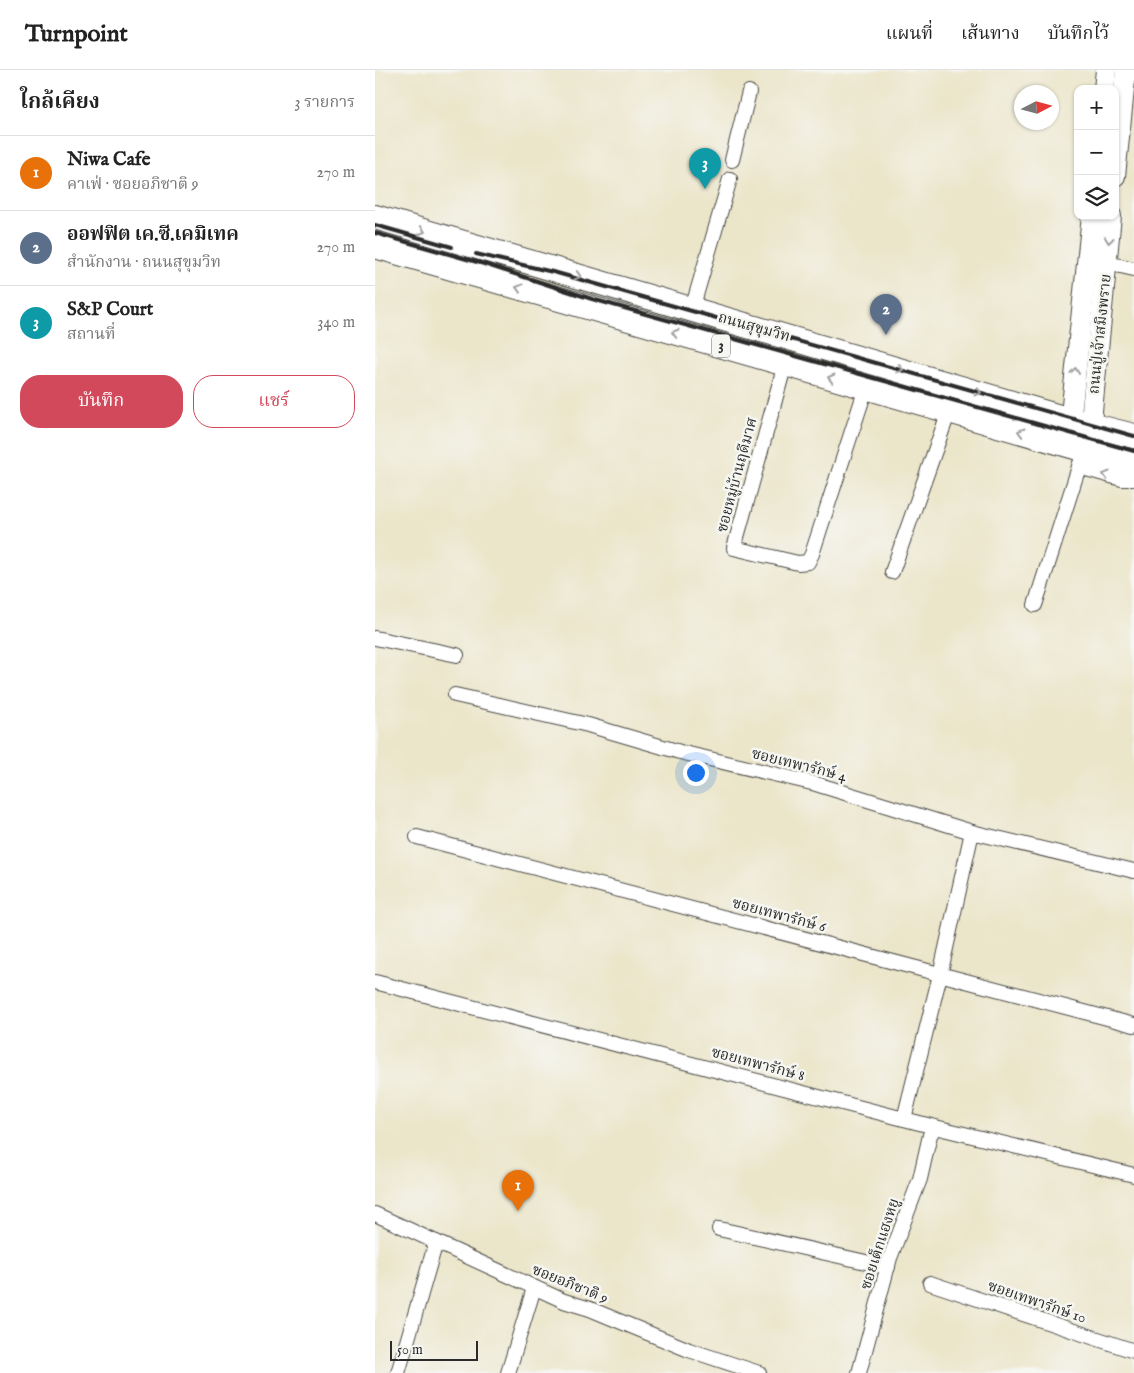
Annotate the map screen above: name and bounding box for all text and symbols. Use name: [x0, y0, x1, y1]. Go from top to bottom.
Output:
text: Turnpoint: [25, 19, 128, 50]
text: แผนที่: [886, 23, 933, 46]
text: เส้นทาง: [961, 23, 1020, 46]
text: บันทึกไว้: [1048, 23, 1109, 46]
north arrow: [1014, 85, 1059, 130]
map controls: [1074, 85, 1119, 220]
button: +: [1074, 85, 1119, 130]
text: ใกล้เคียง: [20, 89, 100, 116]
text: 3 รายการ: [295, 93, 355, 113]
button: −: [1074, 130, 1119, 175]
text: Niwa Cafe: [67, 148, 150, 172]
pin: 3: [689, 148, 721, 189]
text: 1: [33, 163, 39, 183]
text: 270 m: [316, 163, 355, 183]
text: คาเฟ่ · ซอยอภิชาติ 9: [67, 175, 199, 195]
button: layers: [1074, 175, 1119, 220]
text: ออฟฟิต เค.ซี.เคมิเทค: [67, 223, 239, 247]
one-way arrow: [417, 226, 425, 236]
one-way arrow: [1104, 236, 1115, 244]
text: 2: [32, 238, 40, 258]
text: 270 m: [316, 238, 355, 258]
text: สำนักงาน · ถนนสุขุมวิท: [67, 253, 221, 273]
one-way arrow: [573, 271, 581, 281]
street label: ถนนปู่เจ้าสมิงพราย: [1084, 273, 1116, 395]
one-way arrow: [515, 283, 523, 293]
pin: 2: [870, 294, 902, 335]
text: S&P Court: [67, 298, 153, 322]
street label: ถนนสุขุมวิท: [716, 308, 792, 347]
text: 3: [33, 313, 39, 333]
text: 340 m: [317, 313, 355, 333]
text: สถานที่: [67, 325, 115, 345]
one-way arrow: [671, 328, 680, 338]
road number: 3: [712, 334, 730, 358]
one-way arrow: [896, 363, 905, 374]
one-way arrow: [1070, 367, 1081, 375]
one-way arrow: [828, 373, 836, 383]
button: บันทึก: [20, 375, 183, 428]
button: แชร์: [193, 375, 355, 428]
one-way arrow: [973, 386, 981, 396]
street label: ซอยหมู่บ้านฤดีมาศ: [713, 415, 762, 535]
one-way arrow: [1017, 428, 1025, 438]
one-way arrow: [1103, 470, 1111, 480]
street label: ซอยเทพารักษ์ 4: [749, 743, 849, 786]
your location: [683, 760, 709, 786]
street label: ซอยเทพารักษ์ 6: [730, 892, 829, 937]
street label: ซอยเทพารักษ์ 8: [709, 1041, 807, 1086]
pin: 1: [502, 1170, 534, 1211]
street label: ซอยเต็กแฮงหยู: [856, 1196, 904, 1292]
street label: ซอยอภิชาติ 9: [529, 1260, 611, 1308]
street label: ซอยเทพารักษ์ 10: [985, 1275, 1089, 1328]
scale bar: [390, 1338, 477, 1361]
text: 50 m: [397, 1341, 423, 1359]

